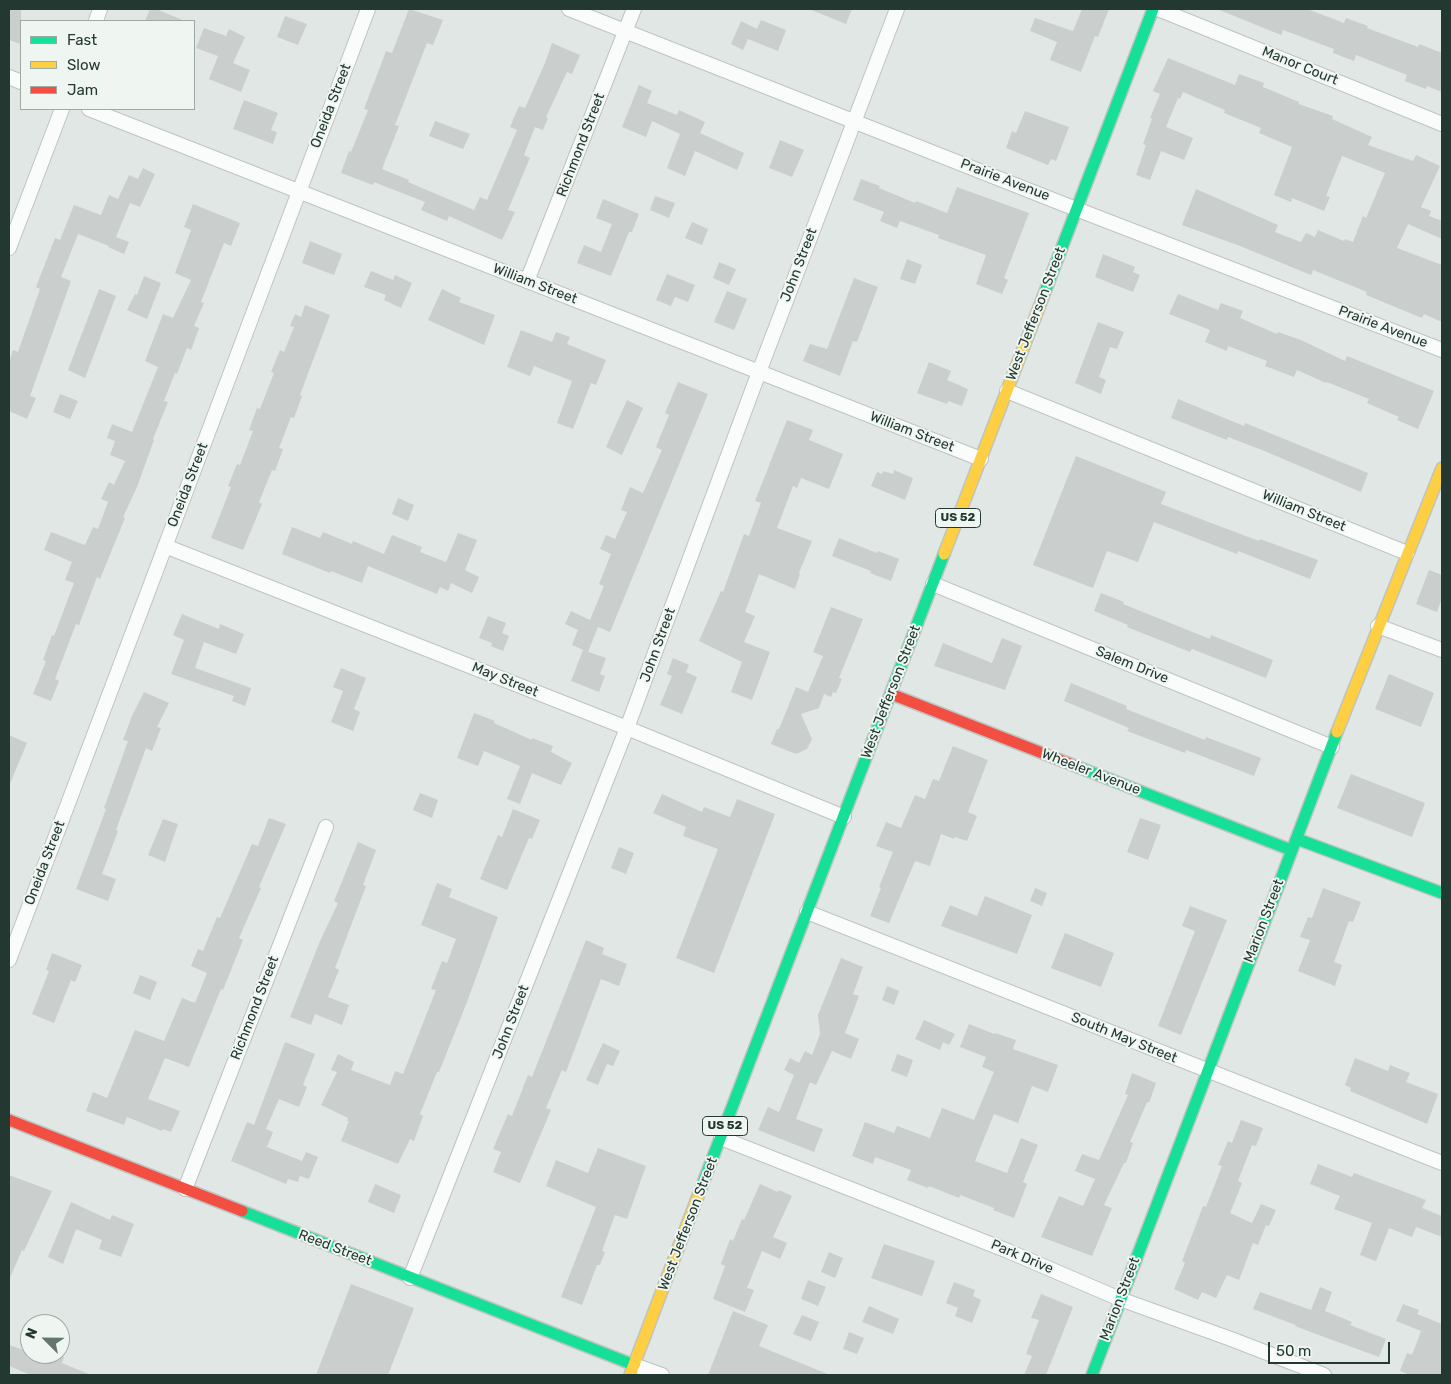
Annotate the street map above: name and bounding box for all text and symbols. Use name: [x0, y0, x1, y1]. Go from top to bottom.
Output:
legend: [20, 20, 195, 110]
text: Fast: [67, 31, 97, 49]
street label: Manor Court: [1259, 43, 1341, 89]
text: Slow: [67, 56, 100, 74]
street label: Oneida Street: [307, 61, 355, 151]
text: Jam: [67, 81, 98, 99]
street label: Richmond Street: [553, 91, 609, 199]
street label: Prairie Avenue: [958, 155, 1052, 205]
street label: John Street: [777, 226, 821, 304]
street label: West Jefferson Street: [1003, 245, 1069, 383]
street label: William Street: [491, 260, 579, 308]
street label: Prairie Avenue: [1336, 302, 1430, 352]
street label: William Street: [868, 408, 956, 456]
street label: Oneida Street: [164, 440, 212, 530]
street label: William Street: [1260, 487, 1348, 535]
road number: US 52: [936, 508, 980, 528]
street label: John Street: [637, 606, 679, 684]
street label: West Jefferson Street: [858, 623, 924, 761]
street label: Salem Drive: [1093, 643, 1171, 687]
street label: May Street: [469, 659, 541, 701]
street label: Wheeler Avenue: [1039, 745, 1143, 799]
street label: Oneida Street: [21, 818, 69, 908]
street label: Marion Street: [1240, 877, 1288, 965]
street label: Richmond Street: [227, 954, 283, 1062]
street label: John Street: [489, 983, 533, 1061]
street label: South May Street: [1069, 1009, 1179, 1067]
road number: US 52: [702, 1116, 748, 1136]
street label: West Jefferson Street: [655, 1155, 721, 1293]
street label: Reed Street: [296, 1226, 374, 1270]
street label: Park Drive: [988, 1236, 1056, 1278]
street label: Marion Street: [1096, 1255, 1144, 1343]
north arrow: [20, 1314, 70, 1364]
text: N: [22, 1325, 41, 1341]
scale bar: [1271, 1332, 1394, 1364]
text: 50 m: [1276, 1342, 1311, 1360]

